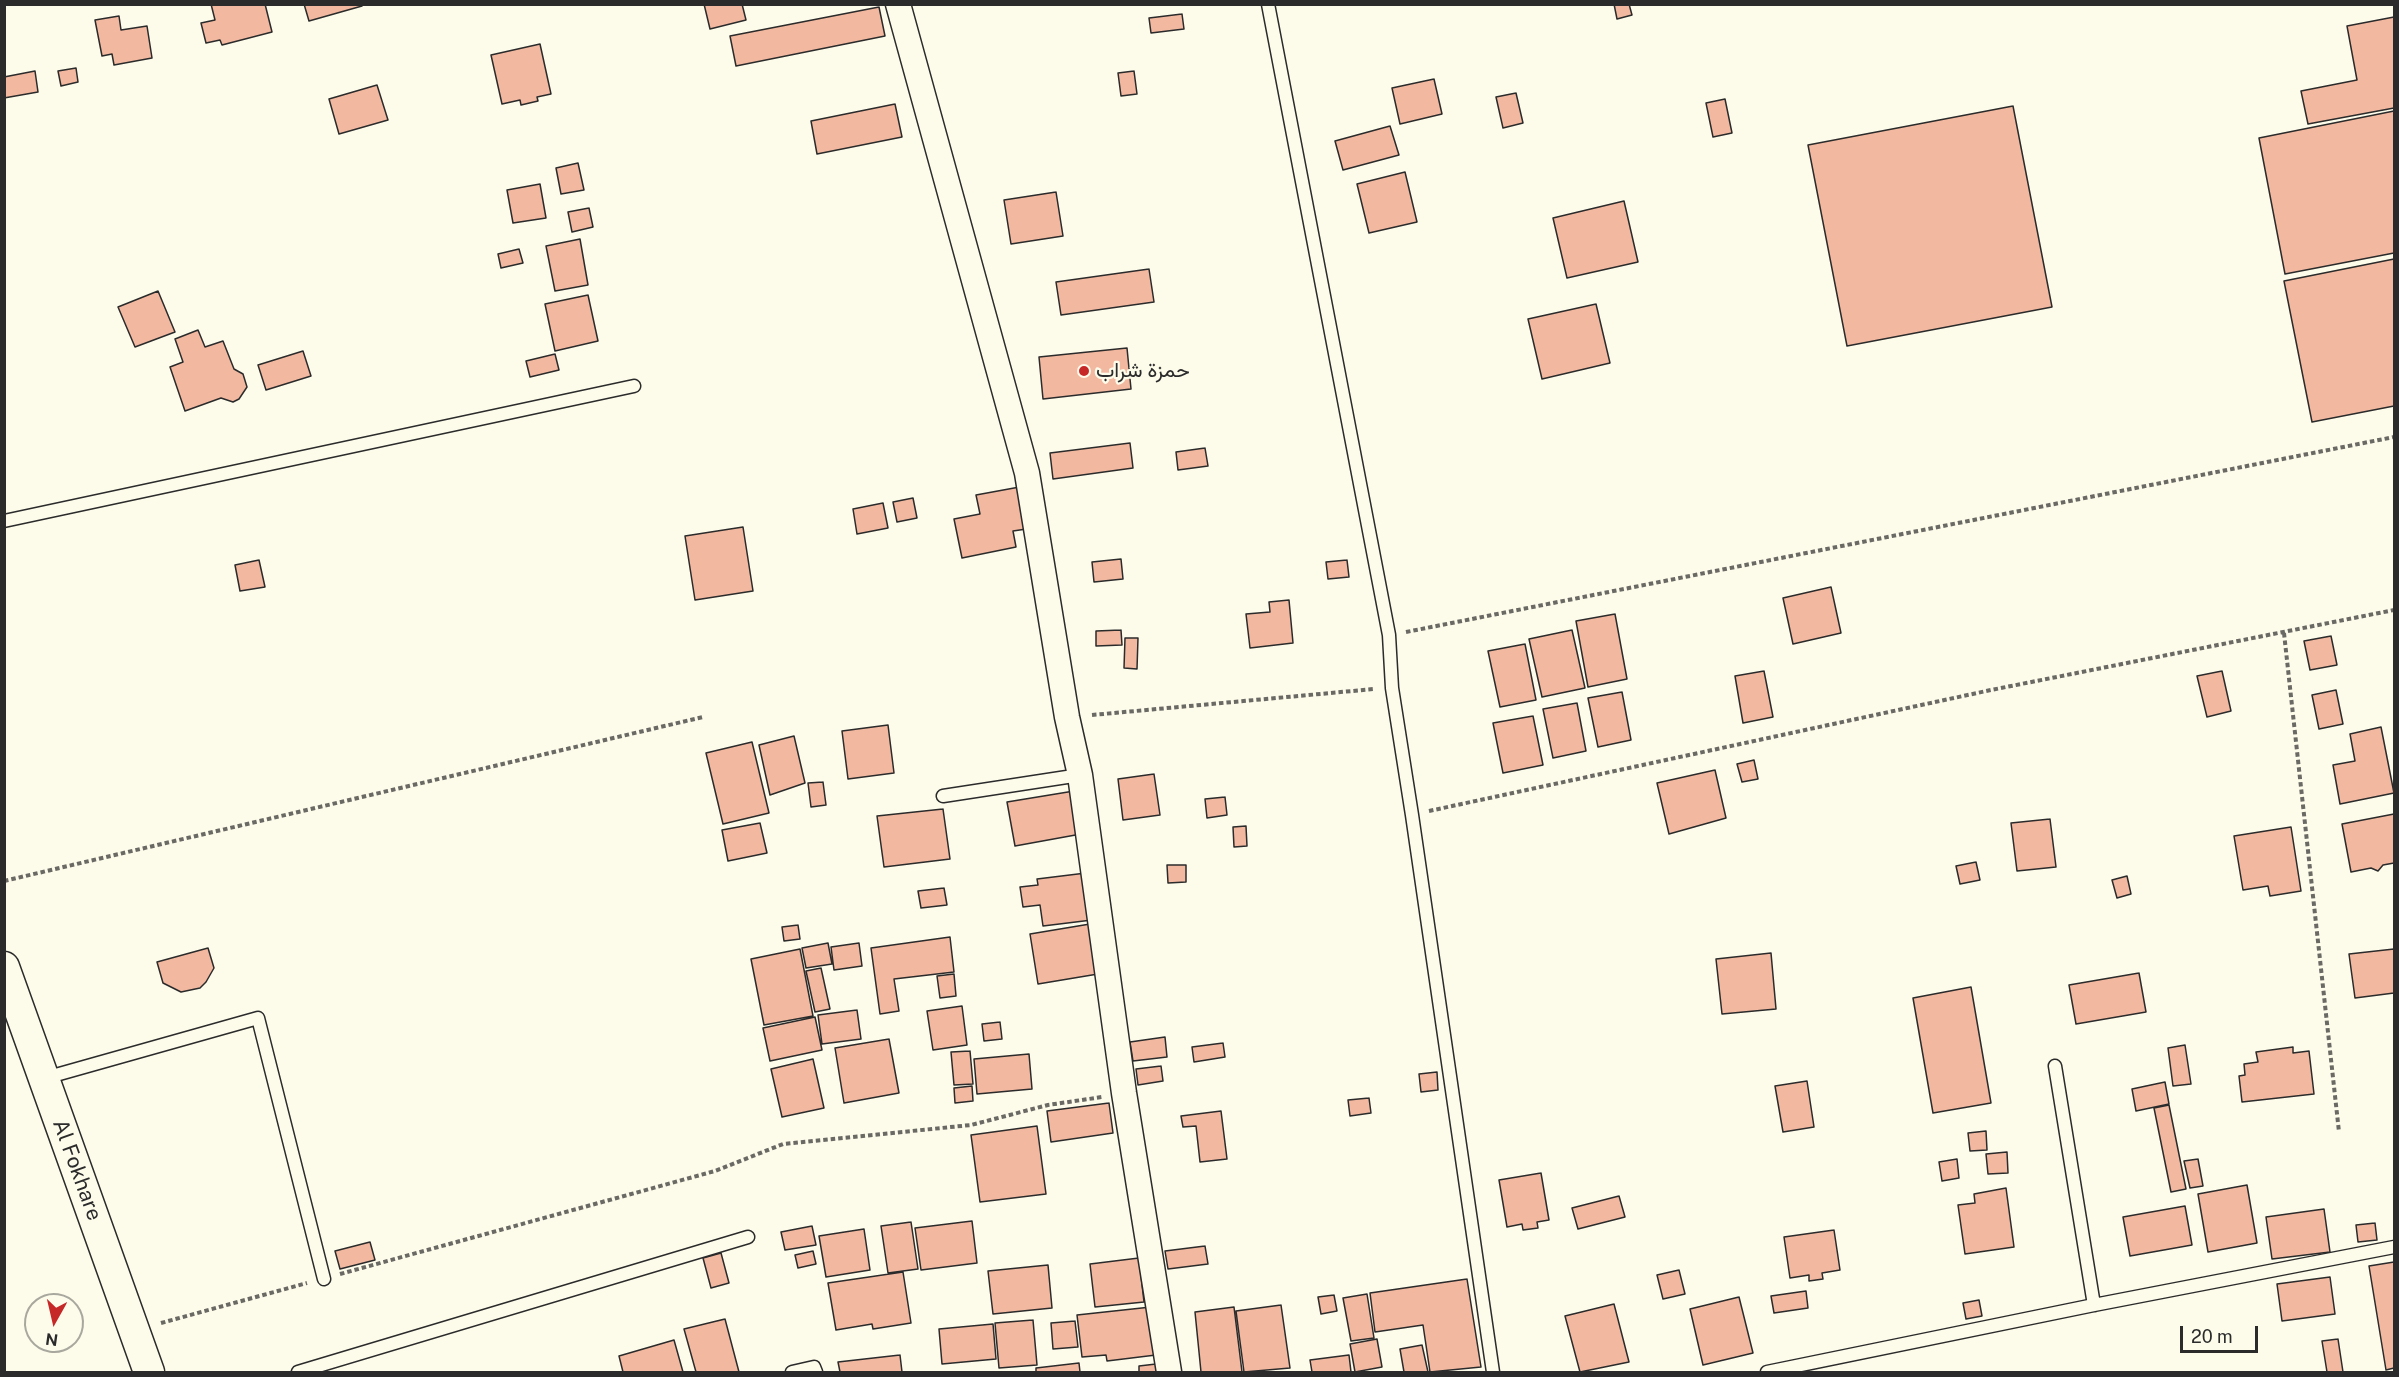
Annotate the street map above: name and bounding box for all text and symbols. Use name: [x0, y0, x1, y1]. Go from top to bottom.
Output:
place label: حمزة شراب: [1096, 358, 1190, 384]
marker: حمزة شراب: [1077, 364, 1091, 378]
street label: Al Fokhare: [47, 1116, 107, 1224]
north arrow: [24, 1293, 84, 1353]
scale bar: [2183, 1314, 2261, 1352]
text: 20 m: [2191, 1326, 2233, 1347]
text: N: [44, 1329, 59, 1350]

